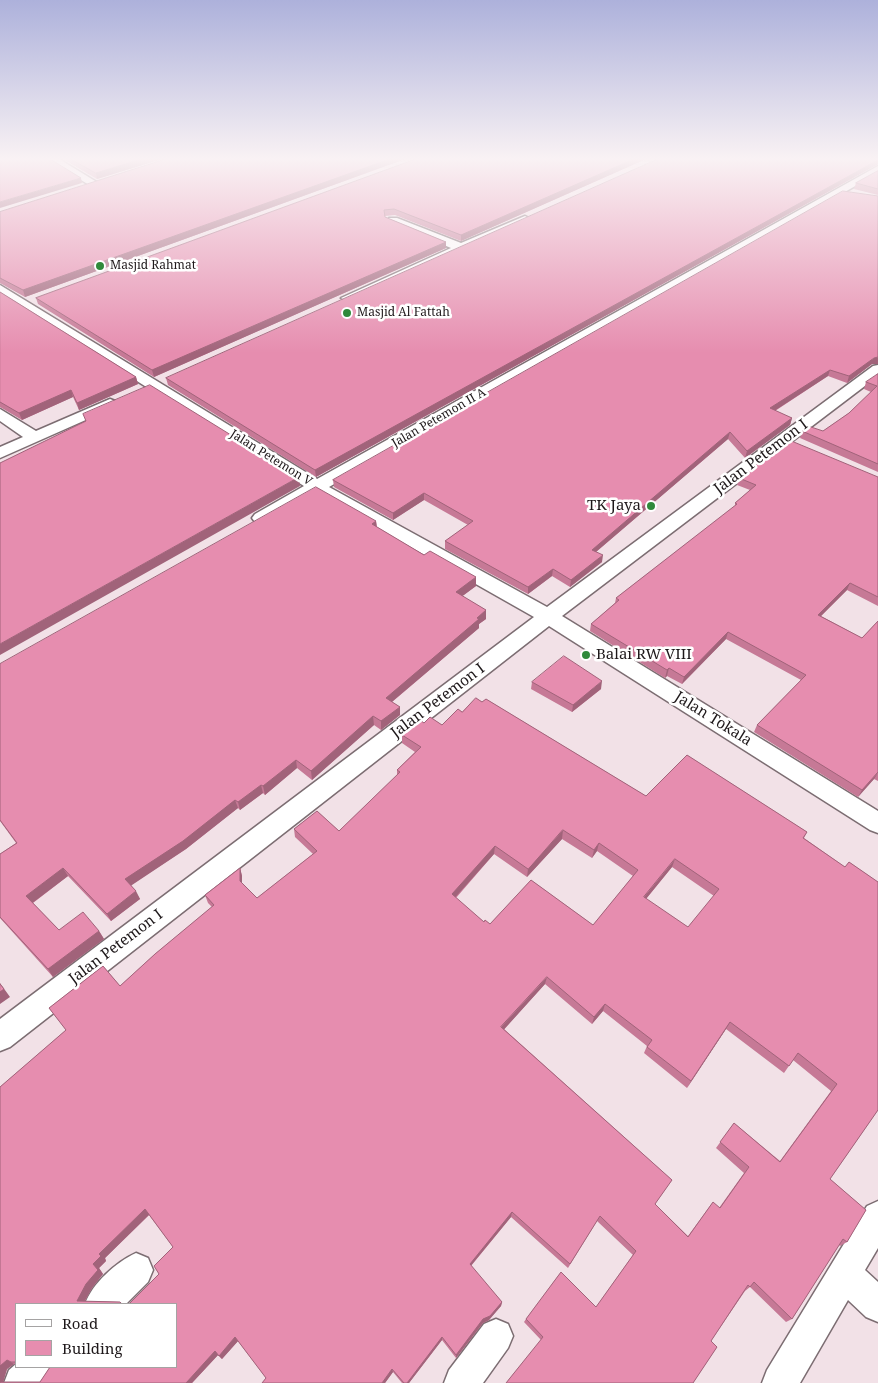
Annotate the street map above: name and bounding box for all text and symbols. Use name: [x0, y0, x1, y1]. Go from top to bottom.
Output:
place label: Masjid Rahmat: [110, 259, 196, 273]
marker: Masjid Rahmat: [94, 260, 106, 272]
place label: Masjid Al Fattah: [357, 306, 450, 320]
marker: Masjid Al Fattah: [341, 307, 353, 319]
street label: Jalan Petemon II A: [389, 385, 489, 451]
street label: Jalan Petemon I: [711, 416, 811, 498]
street label: Jalan Petemon V: [227, 427, 315, 489]
place label: TK Jaya: [587, 497, 641, 515]
marker: TK Jaya: [645, 500, 657, 512]
place label: Balai RW VIII: [596, 646, 692, 664]
marker: Balai RW VIII: [580, 649, 592, 661]
street label: Jalan Petemon I: [388, 660, 488, 742]
street label: Jalan Tokala: [671, 688, 755, 750]
street label: Jalan Petemon I: [66, 906, 166, 988]
legend: [15, 1303, 178, 1368]
text: Road: [62, 1313, 98, 1333]
text: Building: [62, 1338, 123, 1358]

